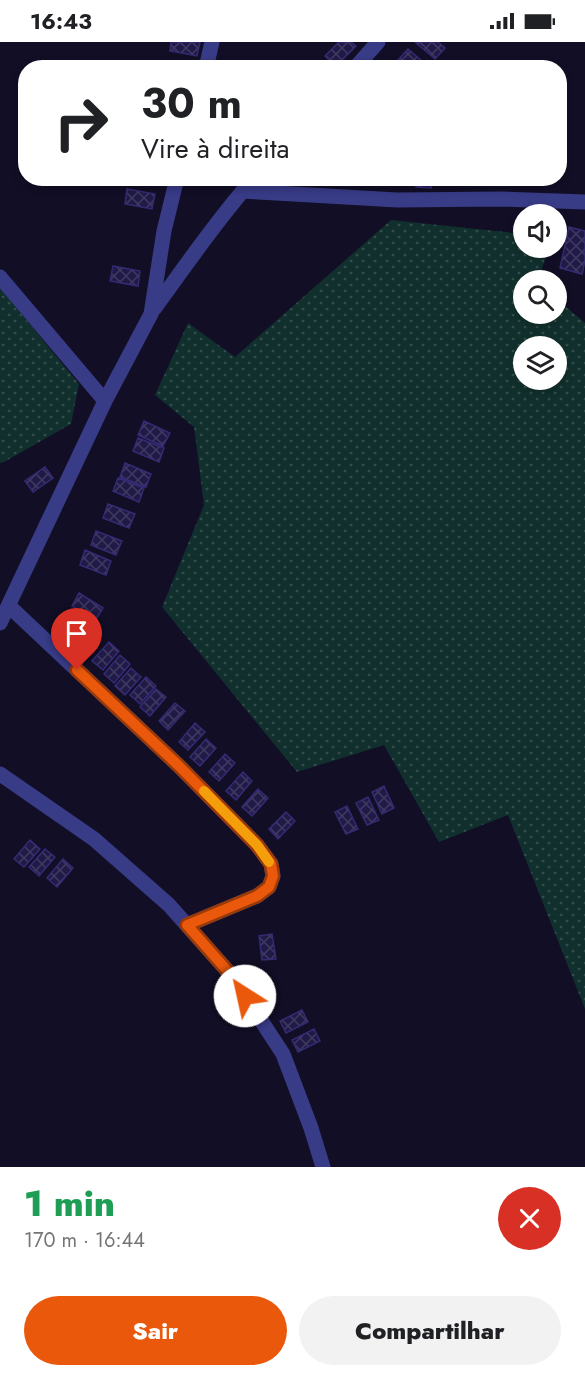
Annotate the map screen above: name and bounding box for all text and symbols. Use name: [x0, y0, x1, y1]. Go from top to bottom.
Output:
text: 16:43: [30, 5, 92, 37]
text: 30 m: [141, 73, 242, 134]
icon: right: [42, 84, 120, 162]
text: Vire à direita: [141, 129, 290, 168]
map controls: [513, 204, 567, 390]
button: sound: [513, 204, 567, 258]
button: search: [513, 270, 567, 324]
button: layers: [513, 336, 567, 390]
pin: [51, 608, 102, 670]
icon: arrive: [60, 617, 93, 650]
position arrow: [213, 964, 277, 1028]
text: 1 min: [24, 1177, 115, 1229]
button: close: [498, 1187, 561, 1250]
text: 170 m · 16:44: [24, 1226, 145, 1255]
button: Sair: [24, 1296, 287, 1365]
button: Compartilhar: [299, 1296, 561, 1365]

